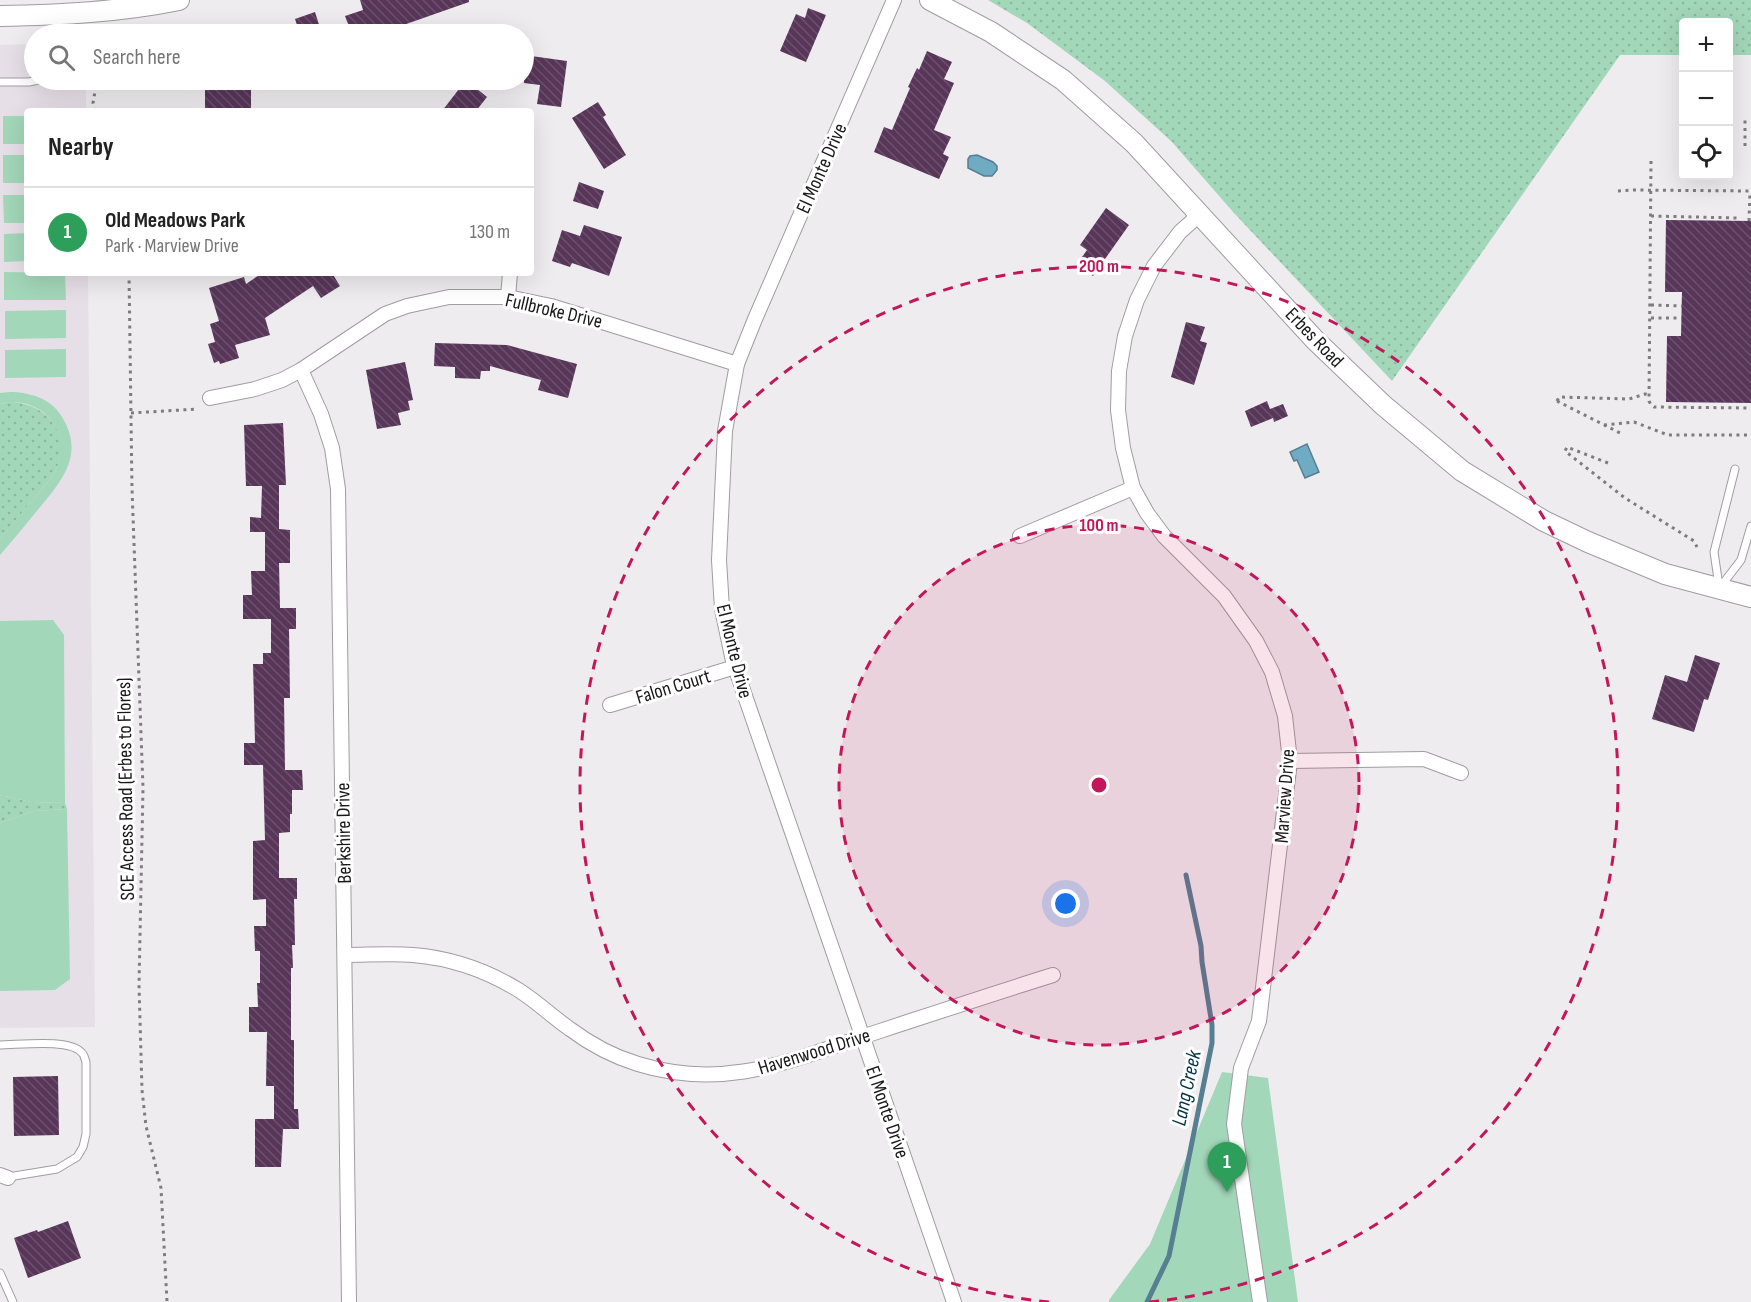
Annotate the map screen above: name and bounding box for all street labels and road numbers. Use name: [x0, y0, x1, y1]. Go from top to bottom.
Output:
street label: El Monte Drive: [791, 120, 852, 217]
street label: Fullbroke Drive: [503, 288, 605, 334]
street label: Erbes Road: [1280, 303, 1349, 373]
street label: El Monte Drive: [711, 602, 757, 701]
street label: Falon Court: [633, 664, 714, 710]
street label: SCE Access Road (Erbes to Flores): [112, 677, 140, 901]
street label: Marview Drive: [1270, 748, 1300, 844]
street label: Berkshire Drive: [331, 782, 357, 884]
street label: Havenwood Drive: [755, 1024, 873, 1080]
street label: El Monte Drive: [860, 1063, 914, 1162]

